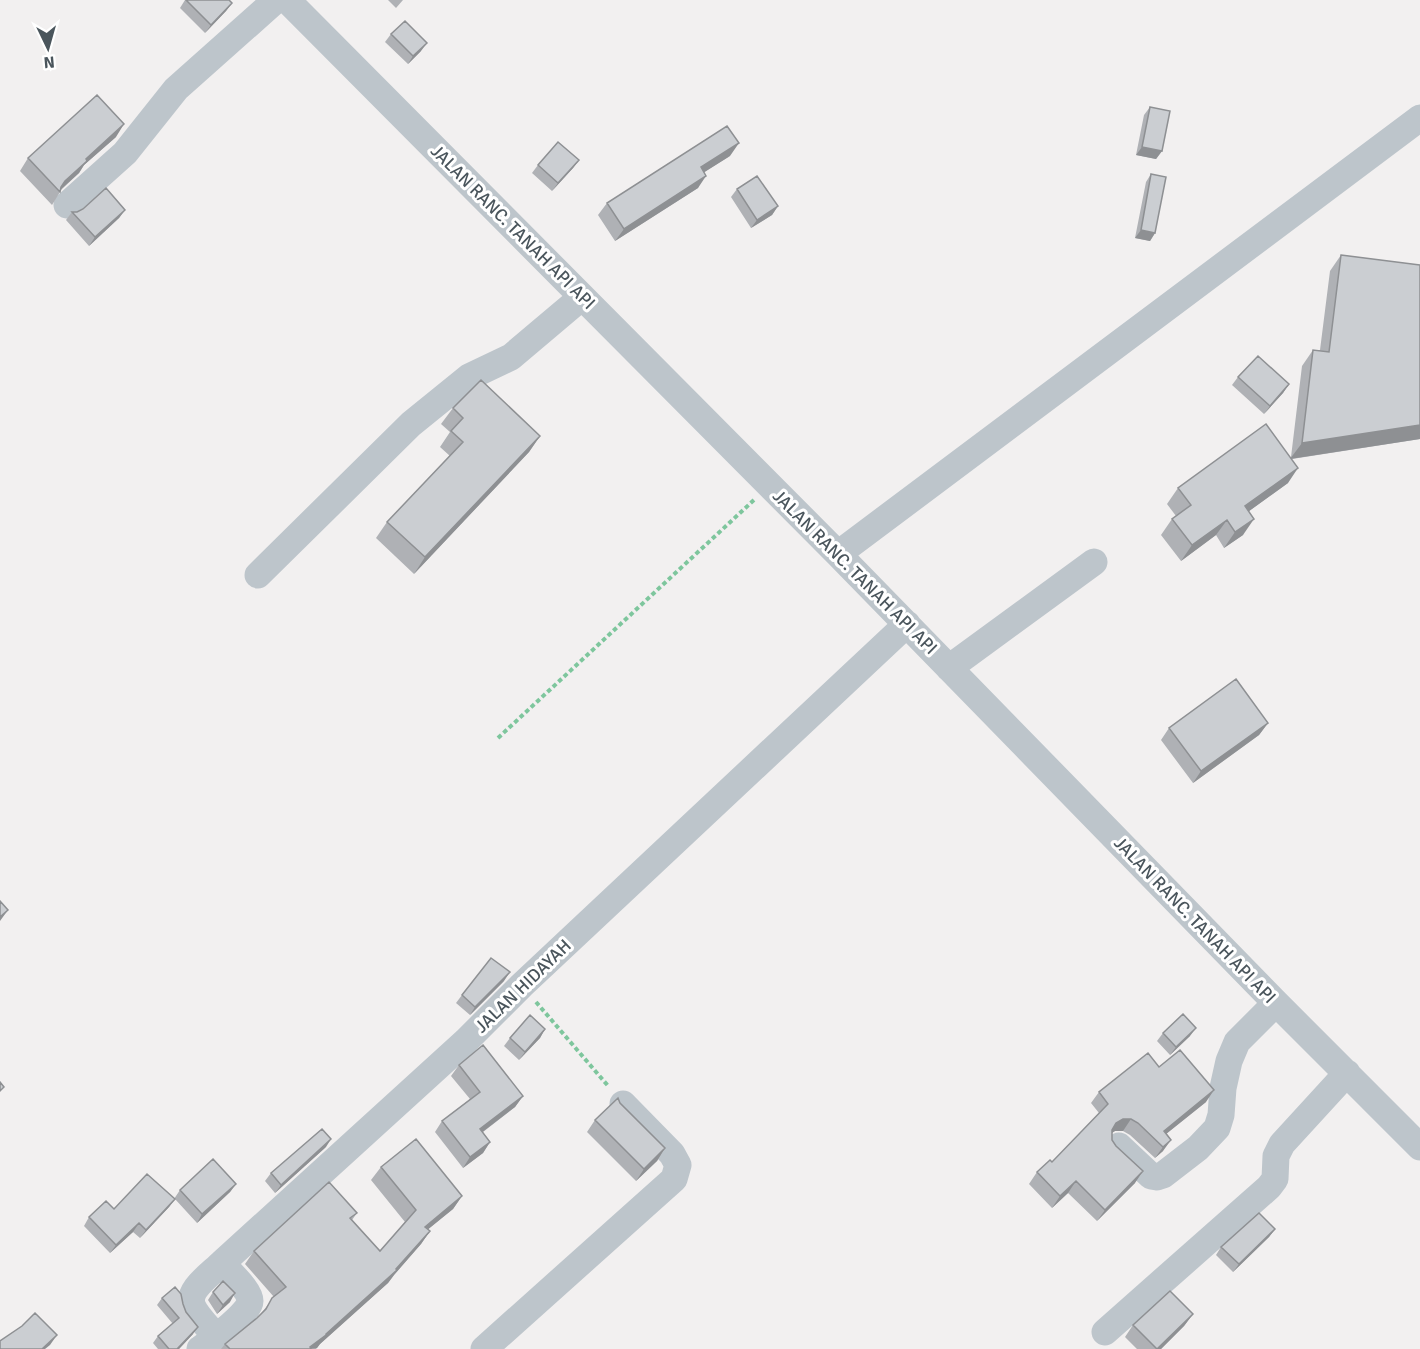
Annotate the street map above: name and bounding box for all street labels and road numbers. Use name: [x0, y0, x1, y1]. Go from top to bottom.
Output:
street label: JALAN RANC. TANAH API API: [426, 140, 600, 314]
street label: JALAN RANC. TANAH API API: [768, 485, 942, 659]
street label: JALAN RANC. TANAH API API: [1109, 832, 1281, 1008]
street label: JALAN HIDAYAH: [470, 935, 576, 1037]

